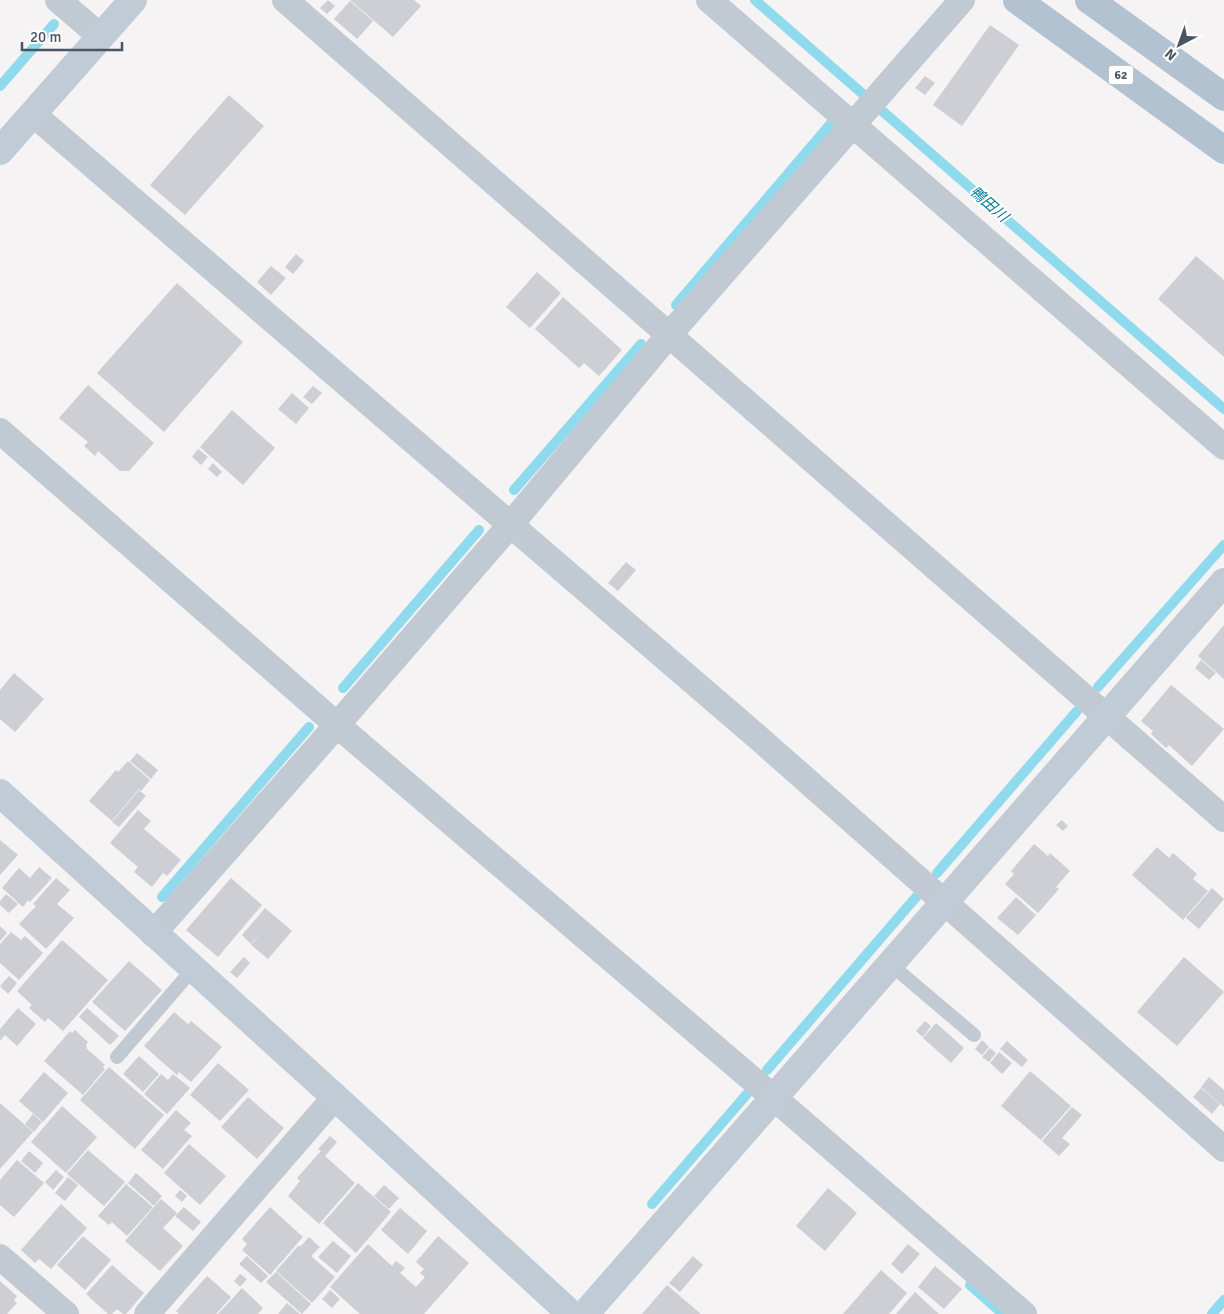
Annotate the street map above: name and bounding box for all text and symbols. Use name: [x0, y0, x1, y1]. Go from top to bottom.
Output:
scale bar: [22, 20, 122, 52]
north arrow: [1154, 20, 1204, 70]
text: 20 m: [30, 28, 61, 46]
text: N: [1162, 45, 1180, 64]
road number: 62: [1108, 66, 1134, 84]
water label: 鴨田川: [966, 182, 1013, 227]

